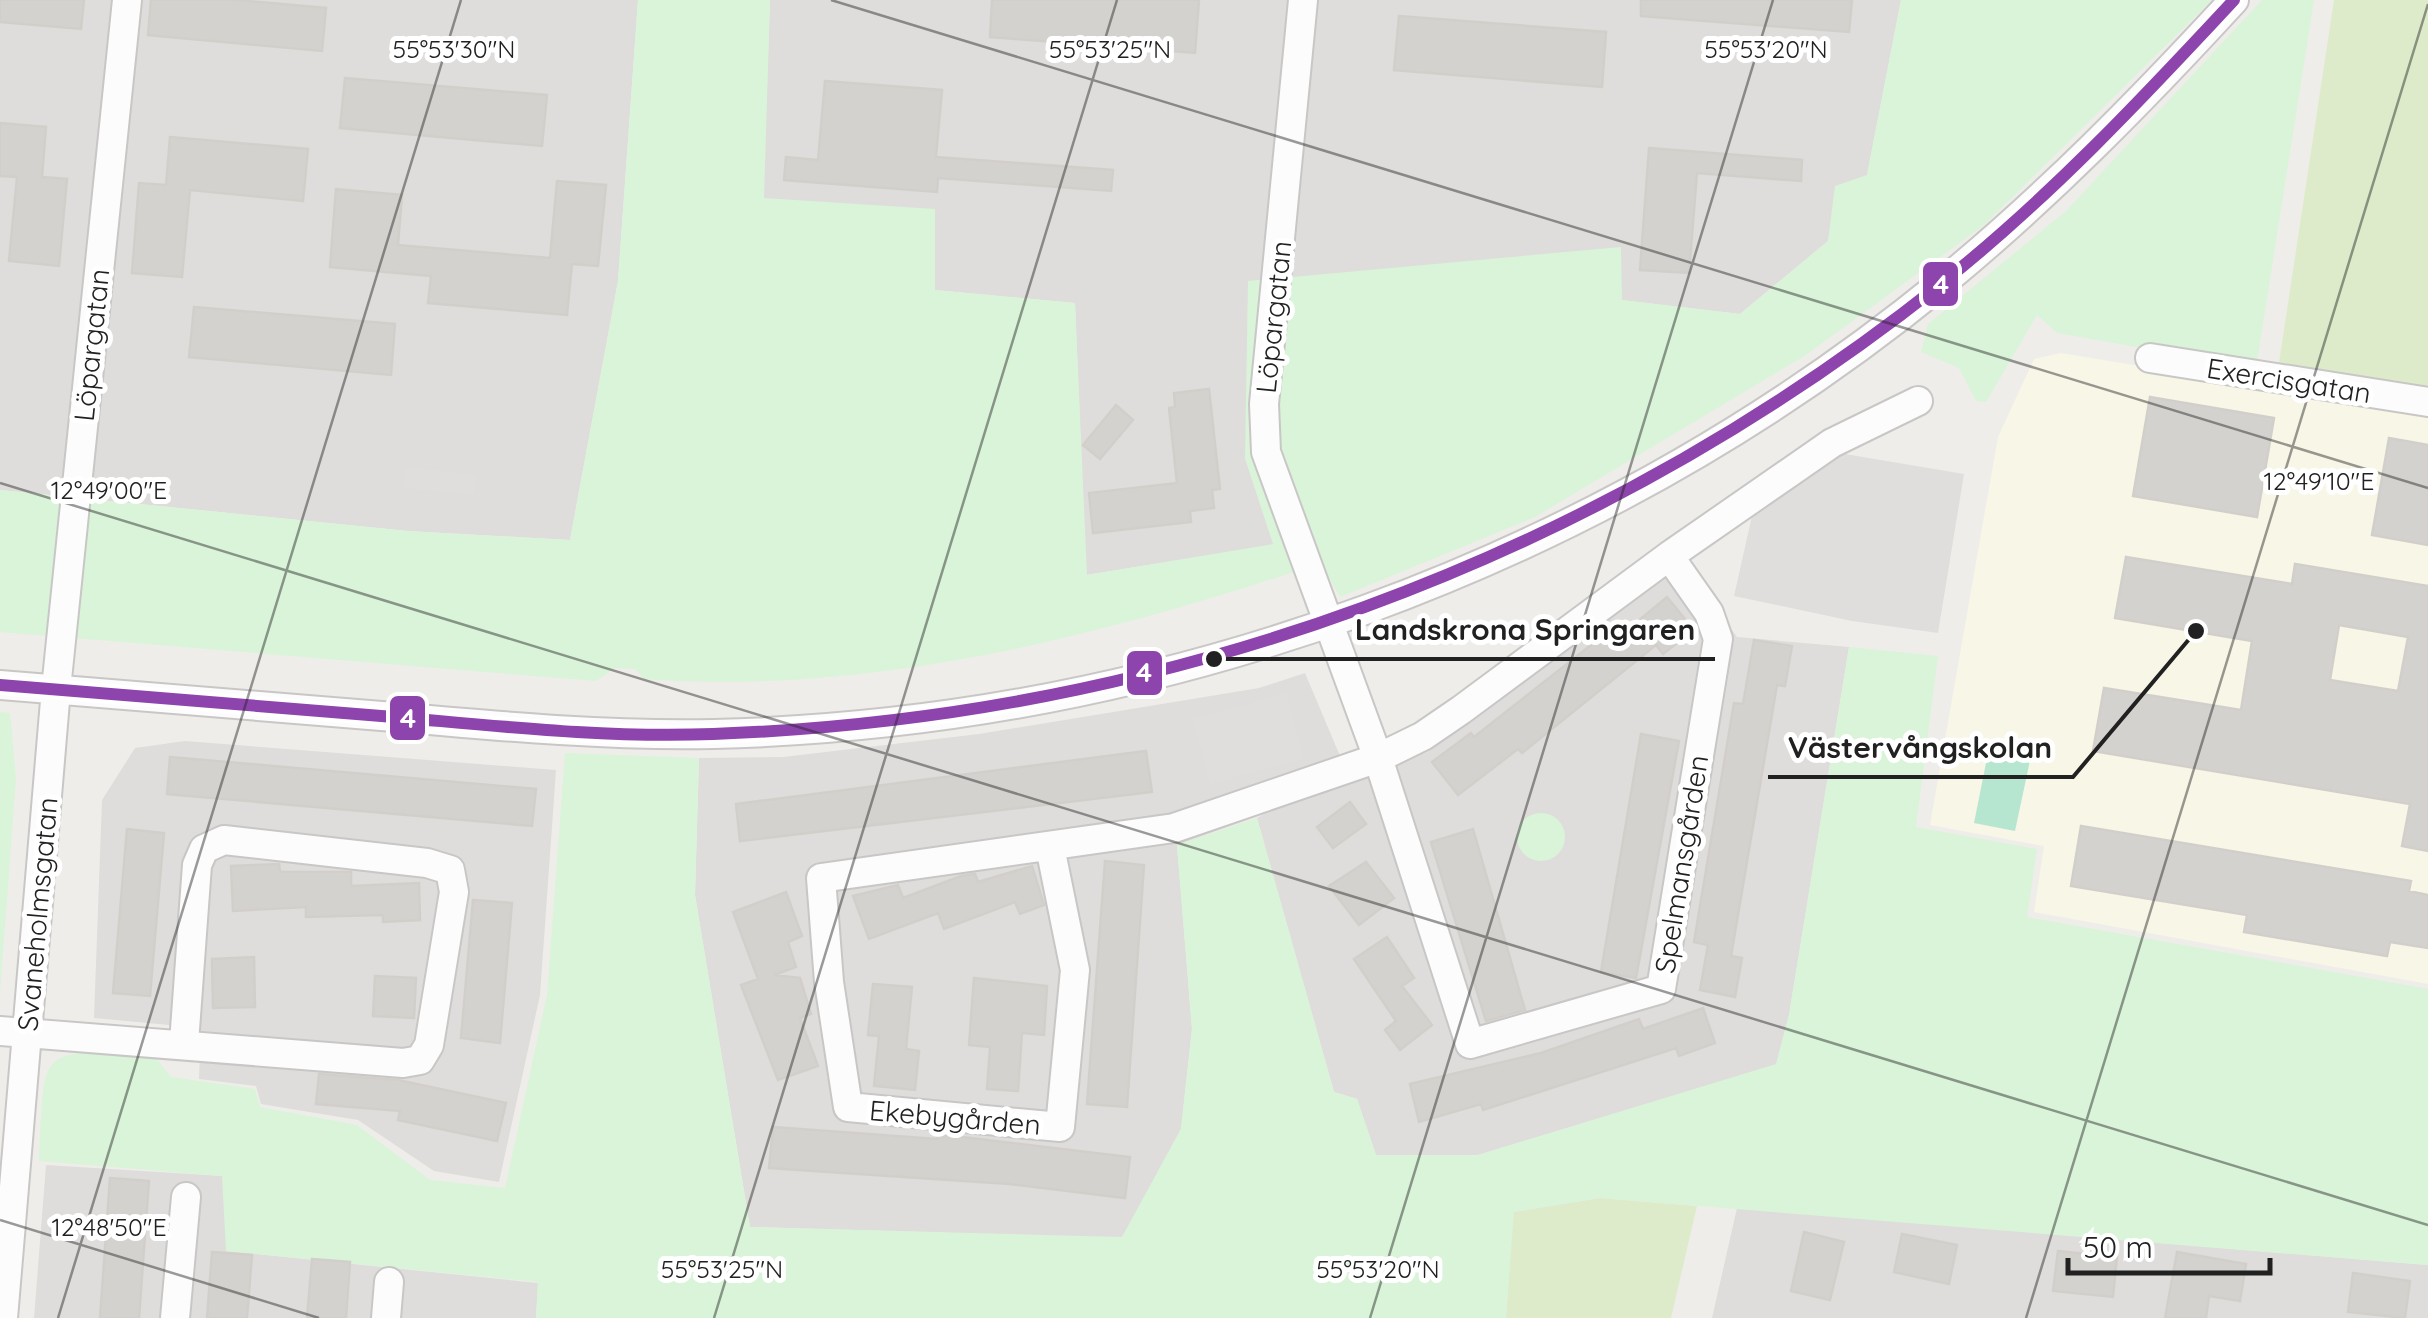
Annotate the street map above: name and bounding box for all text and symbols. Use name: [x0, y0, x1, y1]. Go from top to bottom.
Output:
text: 55°53'30"N: [393, 33, 515, 64]
text: 55°53'25"N: [1049, 33, 1171, 64]
text: 55°53'20"N: [1704, 33, 1828, 64]
street label: Löpargatan: [1248, 239, 1298, 395]
line badge: 4: [1921, 260, 1960, 308]
text: 4: [1933, 266, 1949, 301]
street label: Löpargatan: [66, 267, 116, 423]
street label: Exercisgatan: [2204, 350, 2374, 410]
text: 12°49'10"E: [2264, 465, 2374, 496]
text: 12°49'00"E: [51, 474, 167, 505]
callout: Landskrona Springaren: [1334, 599, 1715, 659]
text: Landskrona Springaren: [1355, 610, 1695, 648]
line badge: 4: [1125, 649, 1164, 697]
text: 4: [1136, 654, 1152, 689]
line badge: 4: [388, 694, 427, 742]
text: 4: [400, 700, 416, 735]
callout: Västervångskolan: [1768, 717, 2073, 777]
text: Västervångskolan: [1788, 728, 2052, 766]
street label: Spelmansgården: [1646, 753, 1716, 975]
street label: Svaneholmsgatan: [9, 796, 65, 1032]
street label: Ekebygården: [868, 1092, 1042, 1142]
text: 12°48'50"E: [51, 1211, 167, 1242]
scale bar: [2068, 1213, 2270, 1275]
text: 50 m: [2083, 1228, 2153, 1266]
text: 55°53'25"N: [661, 1253, 783, 1284]
text: 55°53'20"N: [1316, 1253, 1440, 1284]

